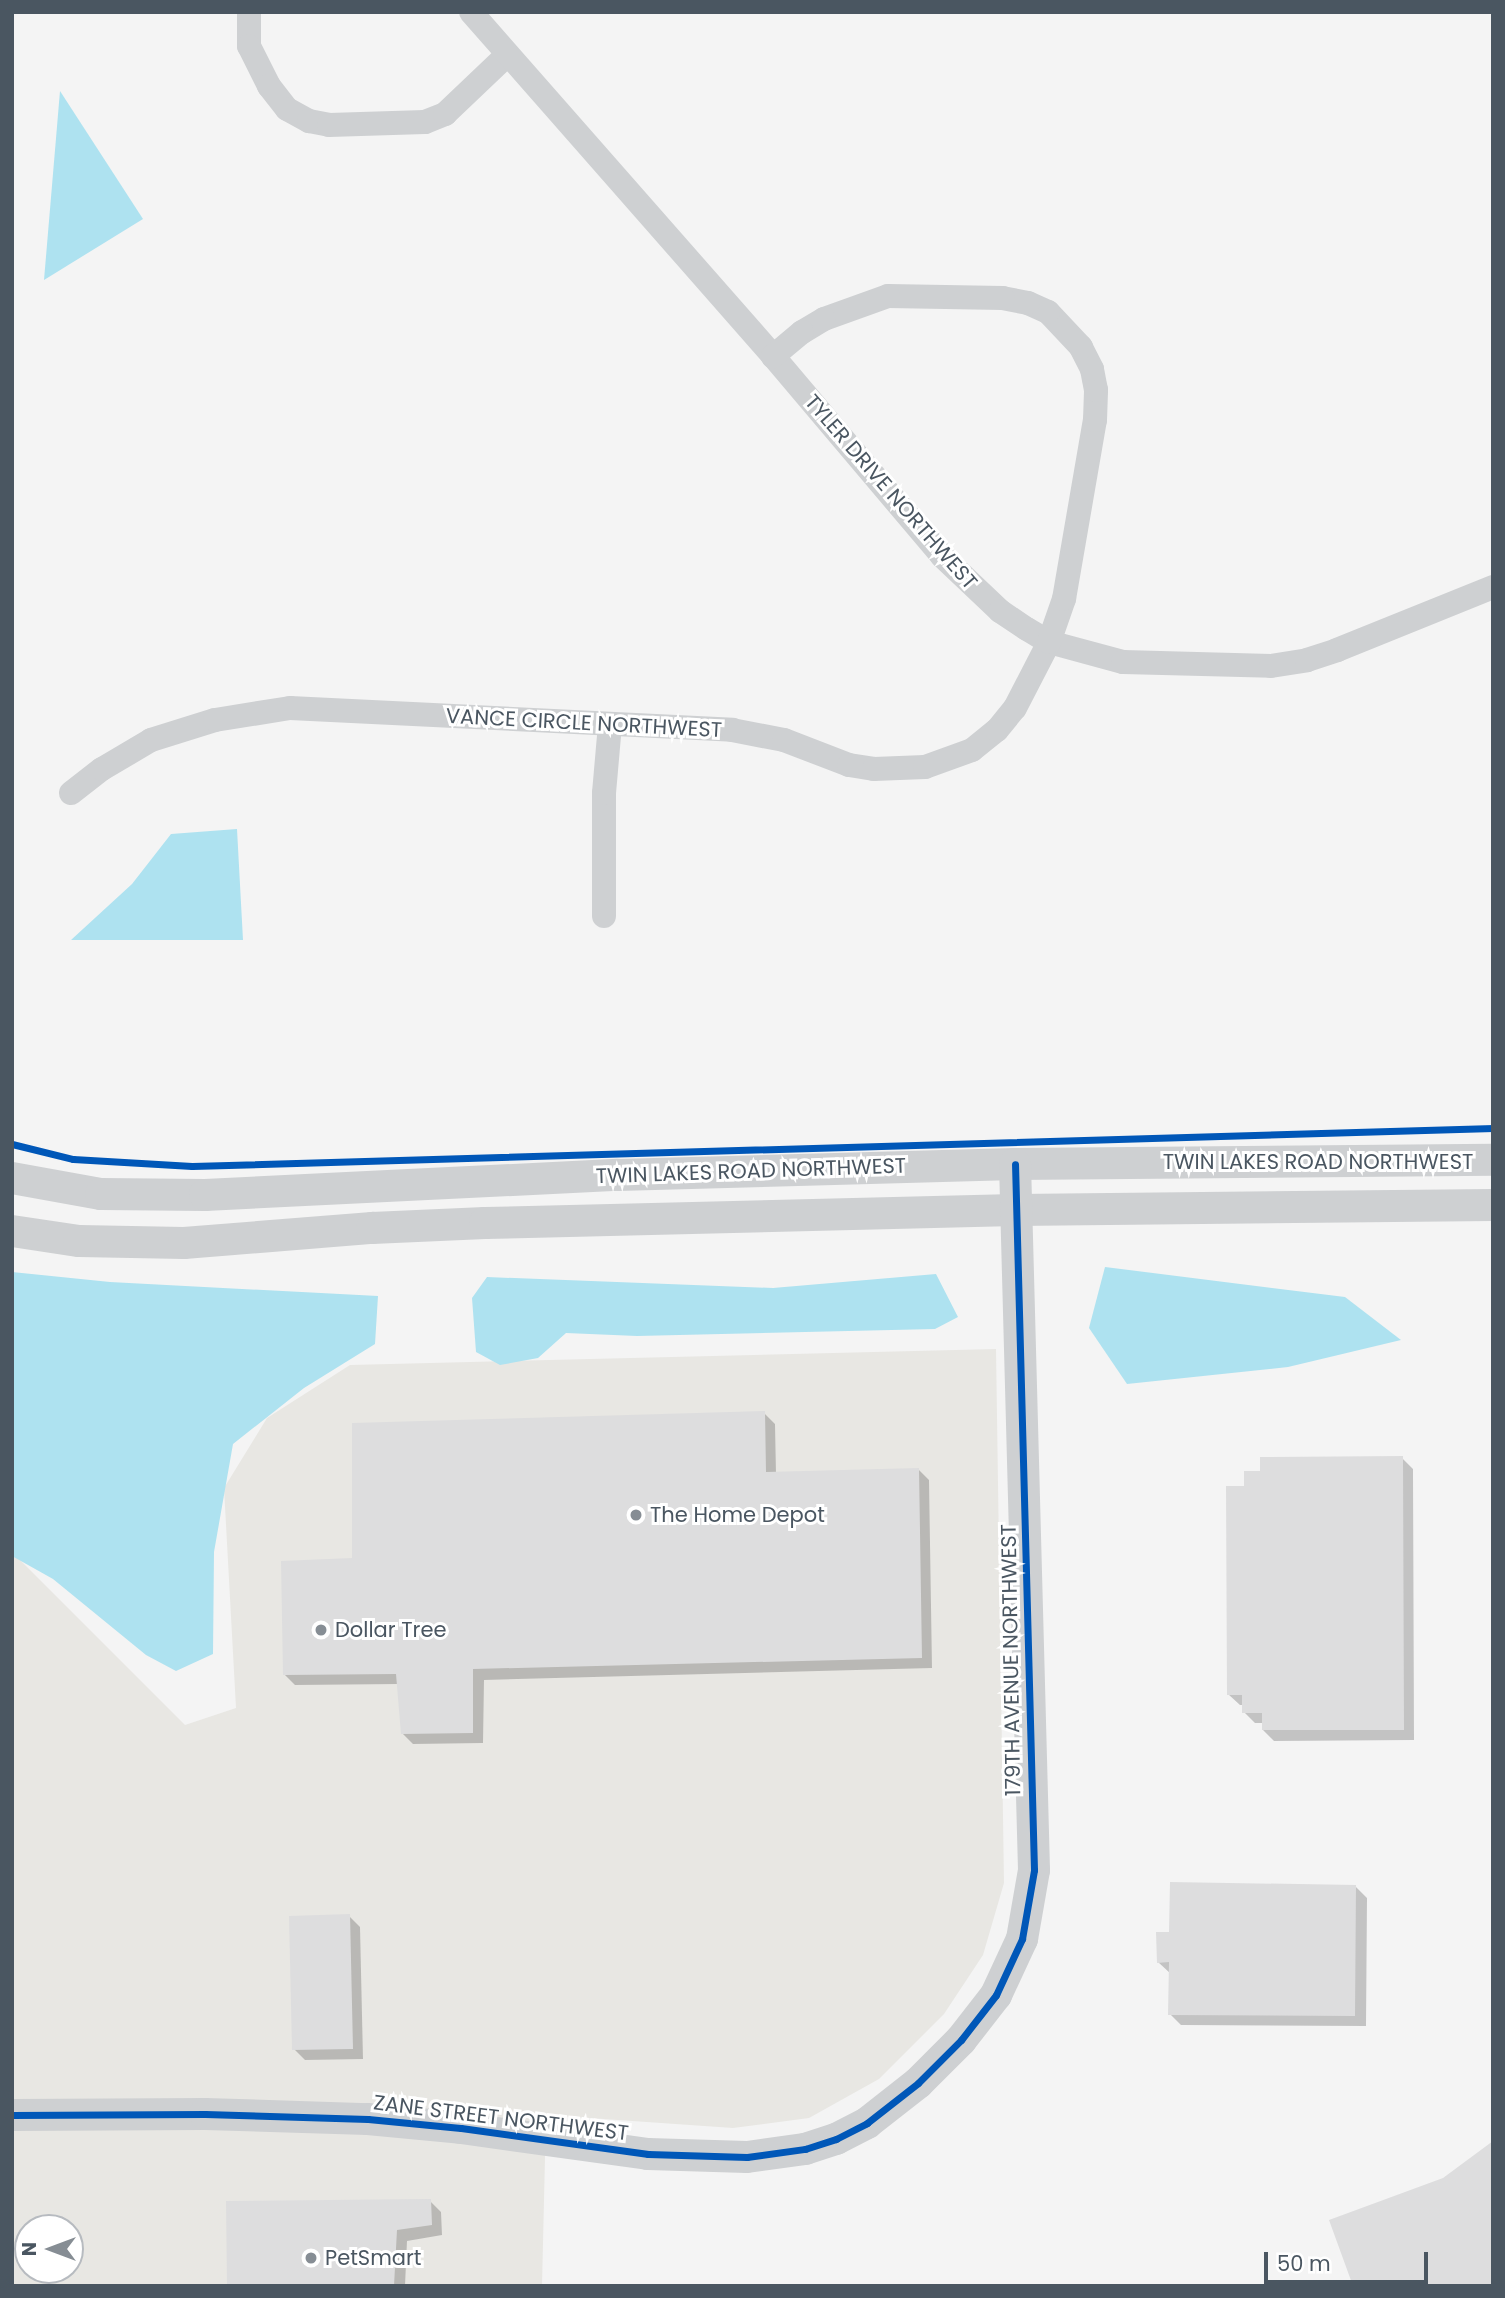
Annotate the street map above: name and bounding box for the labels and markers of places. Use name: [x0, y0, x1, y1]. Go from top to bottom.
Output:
place label: The Home Depot: [650, 1502, 825, 1528]
marker: The Home Depot: [628, 1507, 644, 1523]
place label: Dollar Tree: [335, 1617, 446, 1643]
marker: Dollar Tree: [313, 1622, 329, 1638]
place label: PetSmart: [325, 2245, 421, 2271]
marker: PetSmart: [303, 2250, 319, 2266]

